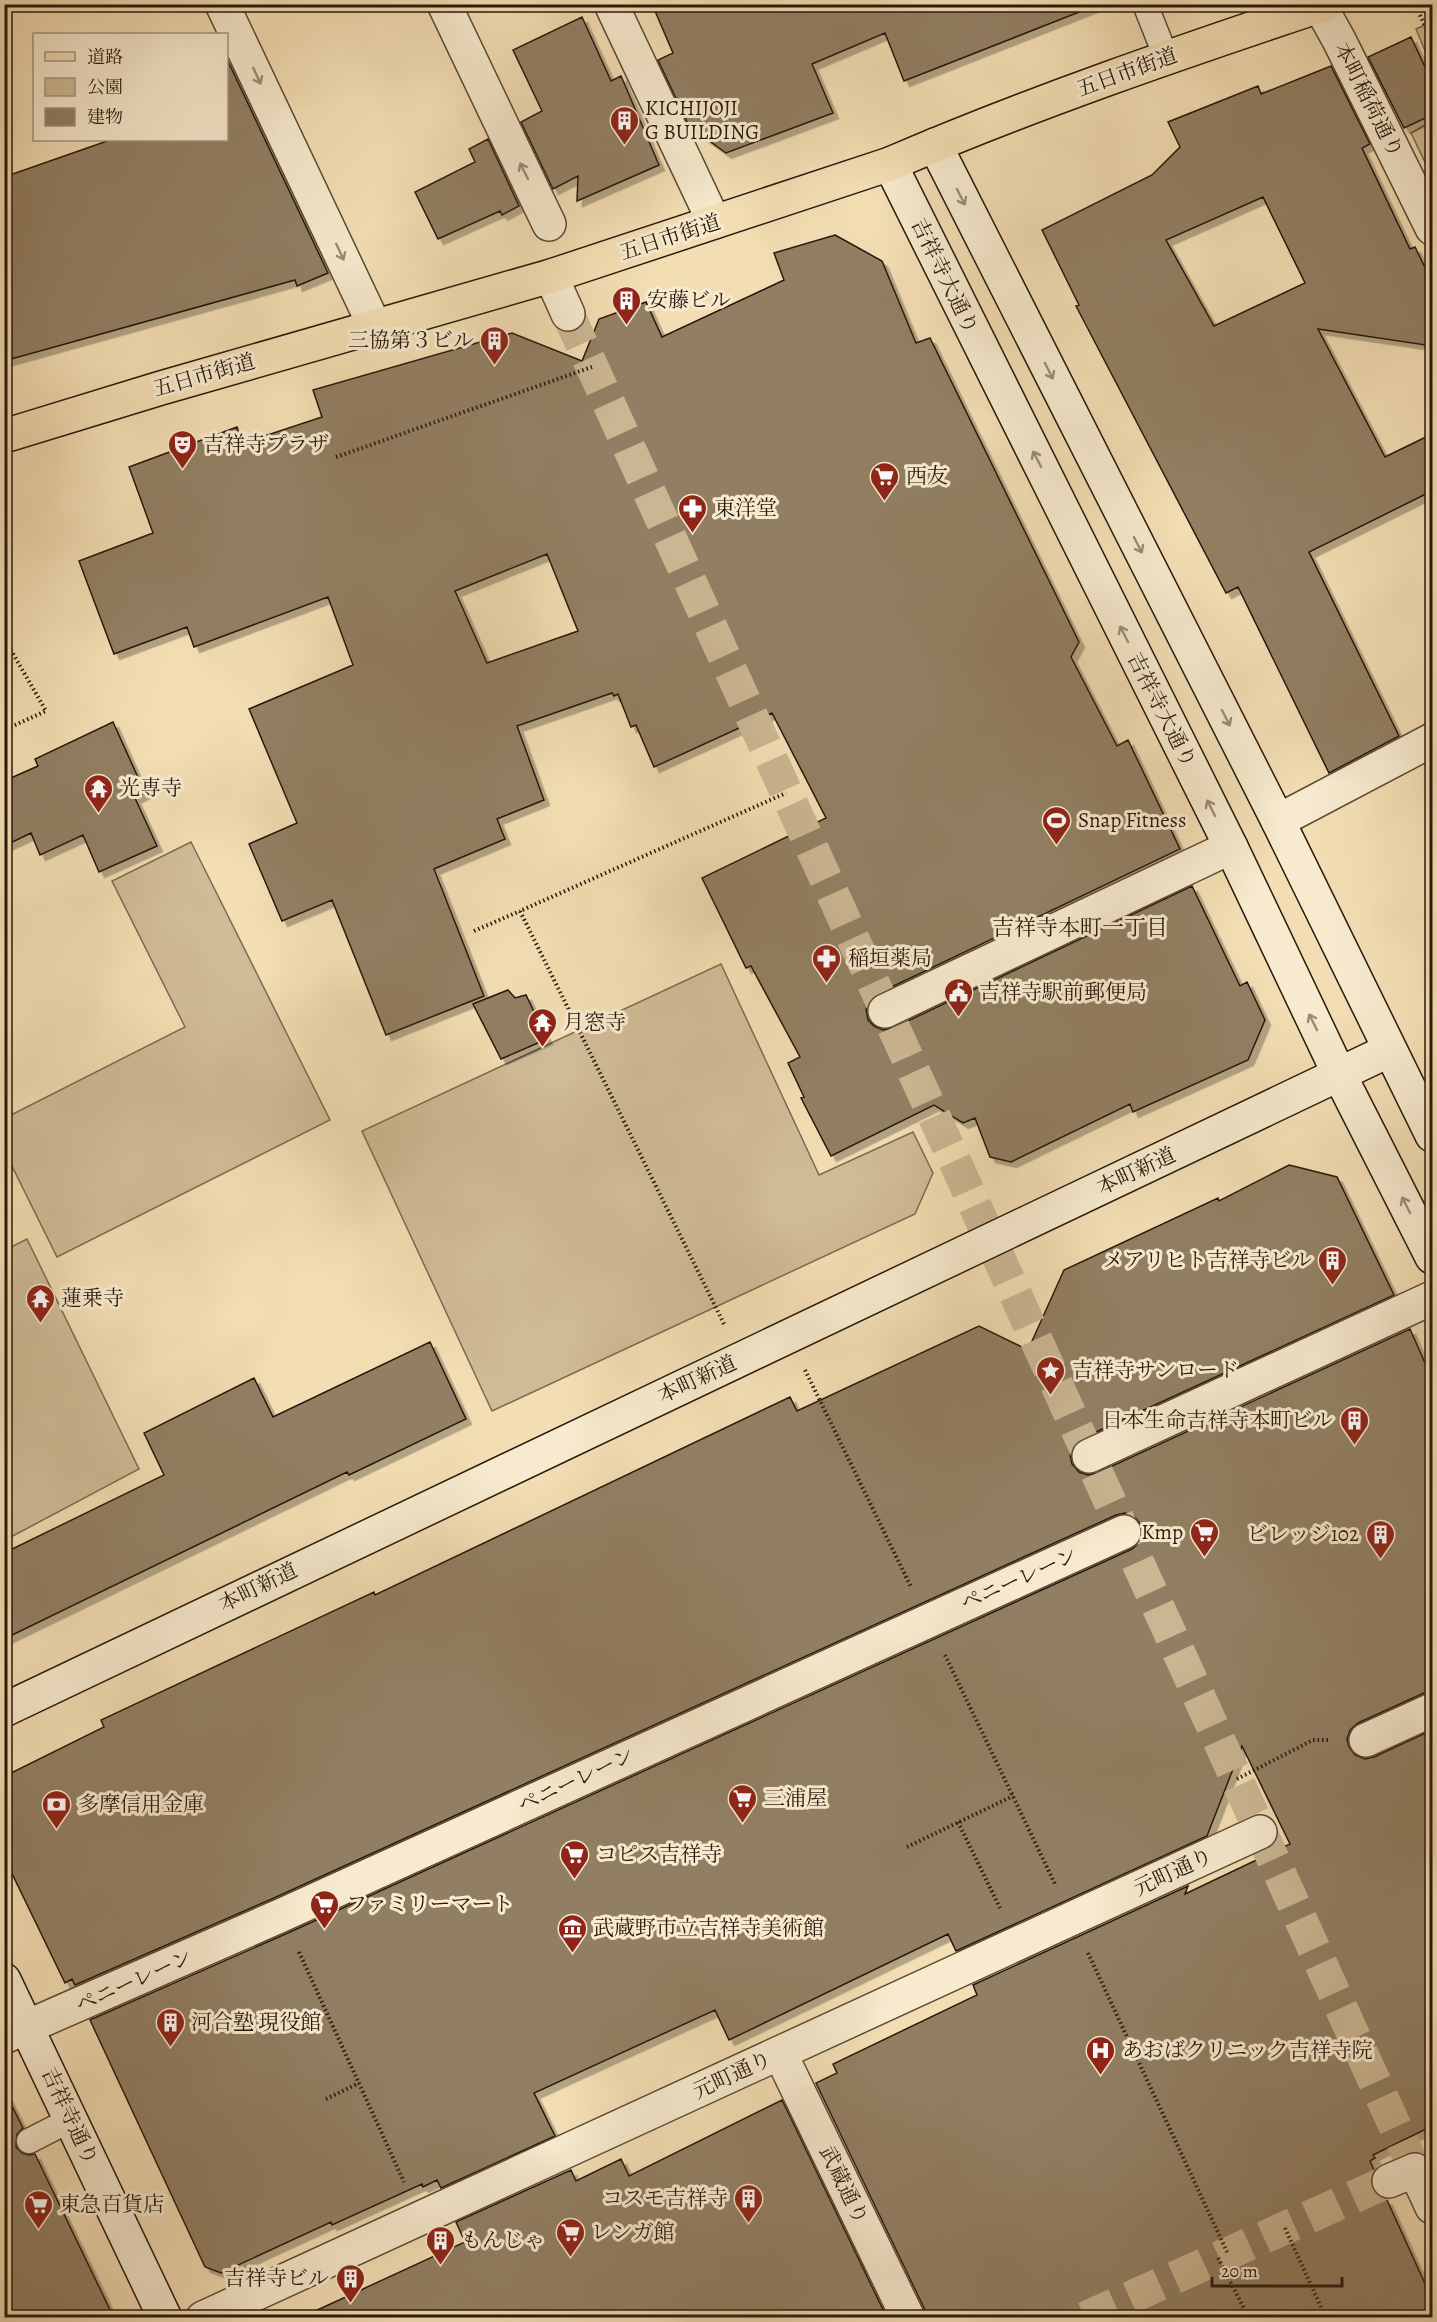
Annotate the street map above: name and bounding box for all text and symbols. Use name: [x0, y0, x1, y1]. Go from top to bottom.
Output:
legend: [33, 33, 228, 141]
street label: 本町稲荷通り: [1328, 38, 1410, 162]
street label: 五日市街道: [1073, 41, 1181, 103]
text: 道路: [87, 45, 123, 69]
one-way arrow: [251, 67, 263, 85]
text: 公園: [87, 75, 123, 99]
place label: KICHIJOJI G BUILDING: [645, 94, 759, 146]
building icon: KICHIJOJI G BUILDING: [608, 104, 640, 146]
text: 建物: [87, 105, 123, 129]
one-way arrow: [517, 163, 529, 181]
one-way arrow: [955, 188, 967, 205]
street label: 五日市街道: [616, 207, 724, 267]
street label: 吉祥寺大通り: [905, 213, 985, 339]
one-way arrow: [335, 243, 347, 261]
building icon: 安藤ビル: [610, 284, 642, 326]
place label: 安藤ビル: [647, 286, 731, 314]
building icon: 三協第３ビル: [479, 324, 511, 366]
place label: 三協第３ビル: [348, 326, 474, 354]
street label: 五日市街道: [150, 347, 258, 403]
one-way arrow: [1044, 361, 1055, 379]
theatre icon: 吉祥寺プラザ: [166, 428, 198, 470]
place label: 吉祥寺プラザ: [203, 430, 329, 458]
one-way arrow: [1030, 451, 1042, 469]
supermarket icon: 西友: [869, 460, 901, 502]
place label: 西友: [906, 462, 948, 490]
pharmacy icon: 東洋堂: [677, 492, 709, 534]
place label: 東洋堂: [714, 494, 777, 522]
one-way arrow: [1132, 535, 1144, 553]
one-way arrow: [1118, 625, 1129, 643]
street label: 吉祥寺大通り: [1121, 648, 1203, 772]
one-way arrow: [1221, 709, 1232, 727]
temple icon: 光専寺: [82, 772, 114, 814]
place label: 光専寺: [119, 774, 182, 802]
one-way arrow: [1205, 799, 1217, 817]
sports icon: Snap Fitness: [1041, 804, 1073, 846]
place label: Snap Fitness: [1078, 806, 1186, 834]
district label: 吉祥寺本町一丁目: [992, 913, 1168, 943]
pharmacy icon: 稲垣薬局: [811, 942, 843, 984]
place label: 稲垣薬局: [848, 944, 932, 972]
public building icon: 吉祥寺駅前郵便局: [942, 976, 974, 1018]
place label: 吉祥寺駅前郵便局: [979, 978, 1147, 1006]
temple icon: 月窓寺: [526, 1006, 558, 1048]
place label: 月窓寺: [563, 1008, 626, 1036]
one-way arrow: [1307, 1014, 1319, 1031]
street label: 本町新道: [1092, 1141, 1180, 1201]
one-way arrow: [1400, 1197, 1412, 1214]
building icon: メアリヒト吉祥寺ビル: [1317, 1244, 1349, 1286]
place label: メアリヒト吉祥寺ビル: [1103, 1246, 1312, 1274]
temple icon: 蓮乗寺: [24, 1282, 56, 1324]
place label: 蓮乗寺: [61, 1284, 124, 1312]
street label: 本町新道: [653, 1349, 741, 1409]
place icon: 吉祥寺サンロード: [1035, 1354, 1067, 1396]
place label: 吉祥寺サンロード: [1072, 1356, 1239, 1384]
building icon: 日本生命吉祥寺本町ビル: [1338, 1404, 1370, 1446]
place label: 日本生命吉祥寺本町ビル: [1102, 1406, 1333, 1434]
supermarket icon: Kmp: [1188, 1516, 1220, 1558]
place label: Kmp: [1141, 1518, 1183, 1546]
building icon: ビレッジ102: [1364, 1518, 1396, 1560]
place label: ビレッジ102: [1247, 1520, 1359, 1548]
street label: ペニーレーン: [956, 1541, 1082, 1617]
street label: 本町新道: [214, 1556, 302, 1618]
street label: ペニーレーン: [513, 1741, 639, 1819]
supermarket icon: 三浦屋: [727, 1782, 759, 1824]
place label: 三浦屋: [764, 1784, 827, 1812]
bank icon: 多摩信用金庫: [41, 1788, 73, 1830]
place label: 多摩信用金庫: [78, 1790, 204, 1818]
supermarket icon: コピス吉祥寺: [559, 1838, 591, 1880]
place label: コピス吉祥寺: [596, 1840, 722, 1868]
street label: 元町通り: [1129, 1842, 1217, 1902]
supermarket icon: ファミリーマート: [309, 1888, 341, 1930]
place label: ファミリーマート: [346, 1890, 514, 1918]
museum icon: 武蔵野市立吉祥寺美術館: [556, 1912, 588, 1954]
place label: 武蔵野市立吉祥寺美術館: [593, 1914, 824, 1942]
street label: ペニーレーン: [71, 1943, 197, 2019]
building icon: 河合塾 現役館: [154, 2006, 186, 2048]
place label: 河合塾 現役館: [191, 2008, 321, 2036]
hospital icon: あおばクリニック吉祥寺院: [1085, 2034, 1117, 2076]
place label: あおばクリニック吉祥寺院: [1122, 2036, 1373, 2064]
street label: 元町通り: [688, 2045, 776, 2105]
street label: 吉祥寺通り: [35, 2063, 105, 2169]
street label: 武蔵通り: [813, 2141, 875, 2229]
building icon: コスモ吉祥寺: [733, 2182, 765, 2224]
place label: コスモ吉祥寺: [602, 2184, 728, 2212]
supermarket icon: 東急百貨店: [22, 2188, 54, 2230]
place label: 東急百貨店: [59, 2190, 164, 2218]
supermarket icon: レンガ館: [554, 2216, 586, 2258]
place label: レンガ館: [591, 2218, 674, 2246]
building icon: もんじゃ: [424, 2224, 456, 2266]
place label: もんじゃ: [461, 2226, 545, 2254]
scale bar: [1212, 2250, 1342, 2288]
text: 20 m: [1221, 2259, 1258, 2283]
building icon: 吉祥寺ビル: [334, 2262, 366, 2304]
place label: 吉祥寺ビル: [224, 2264, 329, 2292]

